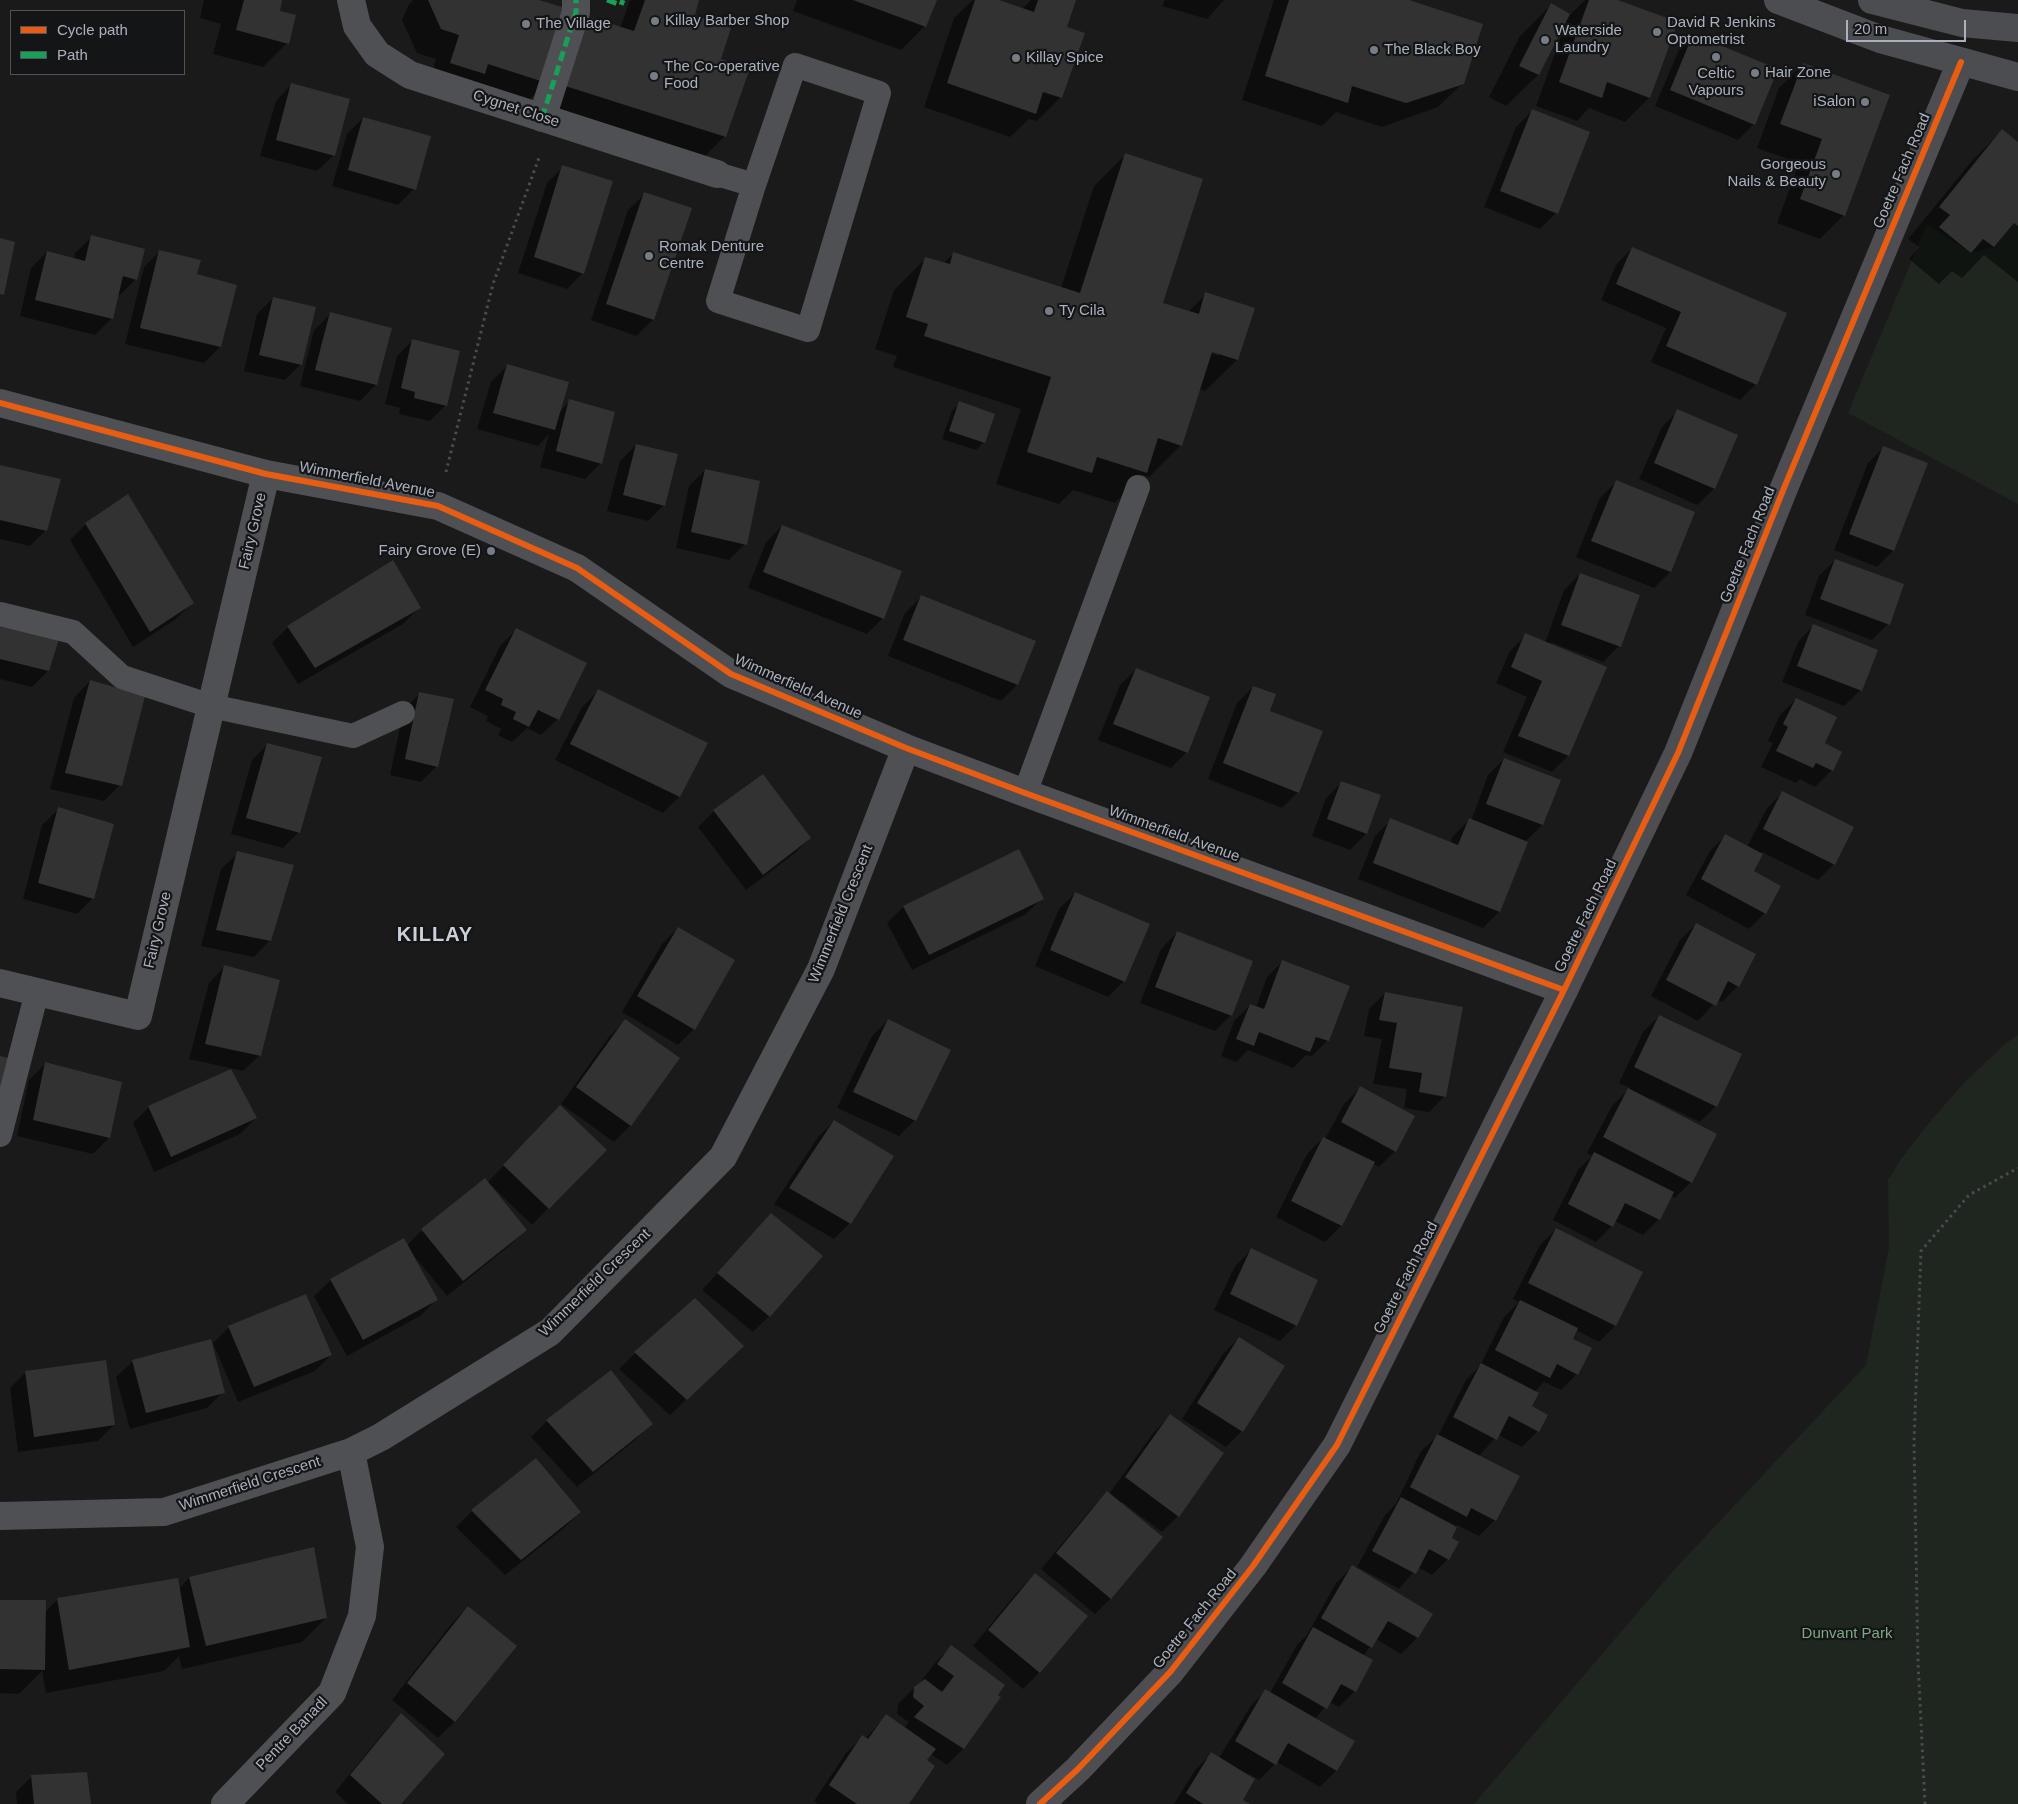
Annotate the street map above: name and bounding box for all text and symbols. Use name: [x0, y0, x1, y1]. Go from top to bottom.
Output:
legend: [10, 10, 185, 75]
scale bar: [1848, 10, 1968, 42]
place label: Killay Barber Shop: [665, 12, 789, 30]
place label: David R Jenkins Optometrist: [1667, 14, 1775, 49]
place label: The Village: [536, 15, 611, 33]
marker: Killay Barber Shop: [649, 15, 661, 27]
marker: The Village: [520, 18, 532, 30]
text: 20 m: [1854, 20, 1887, 37]
text: Cycle path: [57, 21, 128, 38]
place label: Waterside Laundry: [1555, 22, 1622, 57]
marker: David R Jenkins Optometrist: [1651, 26, 1663, 38]
marker: Waterside Laundry: [1539, 34, 1551, 46]
place label: The Black Boy: [1384, 41, 1481, 59]
marker: The Black Boy: [1368, 44, 1380, 56]
text: Path: [57, 46, 88, 63]
place label: Killay Spice: [1026, 49, 1104, 67]
marker: Celtic Vapours: [1710, 51, 1722, 63]
marker: Killay Spice: [1010, 52, 1022, 64]
place label: The Co-operative Food: [664, 58, 780, 93]
place label: Hair Zone: [1765, 64, 1831, 82]
place label: Celtic Vapours: [1689, 65, 1743, 100]
marker: Hair Zone: [1749, 67, 1761, 79]
marker: The Co-operative Food: [648, 70, 660, 82]
street label: Cygnet Close: [470, 87, 562, 131]
place label: iSalon: [1813, 93, 1855, 111]
marker: iSalon: [1859, 96, 1871, 108]
street label: Goetre Fach Road: [1870, 111, 1934, 231]
place label: Gorgeous Nails & Beauty: [1728, 156, 1826, 191]
marker: Gorgeous Nails & Beauty: [1830, 168, 1842, 180]
place label: Romak Denture Centre: [659, 238, 764, 273]
marker: Romak Denture Centre: [643, 250, 655, 262]
place label: Ty Cila: [1059, 302, 1105, 320]
marker: Ty Cila: [1043, 305, 1055, 317]
street label: Wimmerfield Avenue: [297, 458, 437, 502]
street label: Goetre Fach Road: [1717, 484, 1779, 606]
street label: Fairy Grove: [235, 491, 271, 571]
place label: Fairy Grove (E): [378, 542, 481, 560]
marker: Fairy Grove (E): [485, 545, 497, 557]
street label: Wimmerfield Avenue: [731, 651, 865, 723]
street label: Wimmerfield Avenue: [1106, 802, 1242, 866]
street label: Wimmerfield Crescent: [805, 842, 877, 986]
street label: Goetre Fach Road: [1551, 857, 1621, 975]
street label: Fairy Grove: [140, 890, 176, 970]
district label: KILLAY: [396, 923, 474, 947]
street label: Goetre Fach Road: [1370, 1219, 1442, 1337]
street label: Wimmerfield Crescent: [536, 1225, 654, 1341]
street label: Wimmerfield Crescent: [177, 1453, 323, 1515]
street label: Goetre Fach Road: [1149, 1565, 1241, 1673]
park label: Dunvant Park: [1802, 1625, 1892, 1643]
street label: Pentre Banadl: [253, 1694, 331, 1774]

